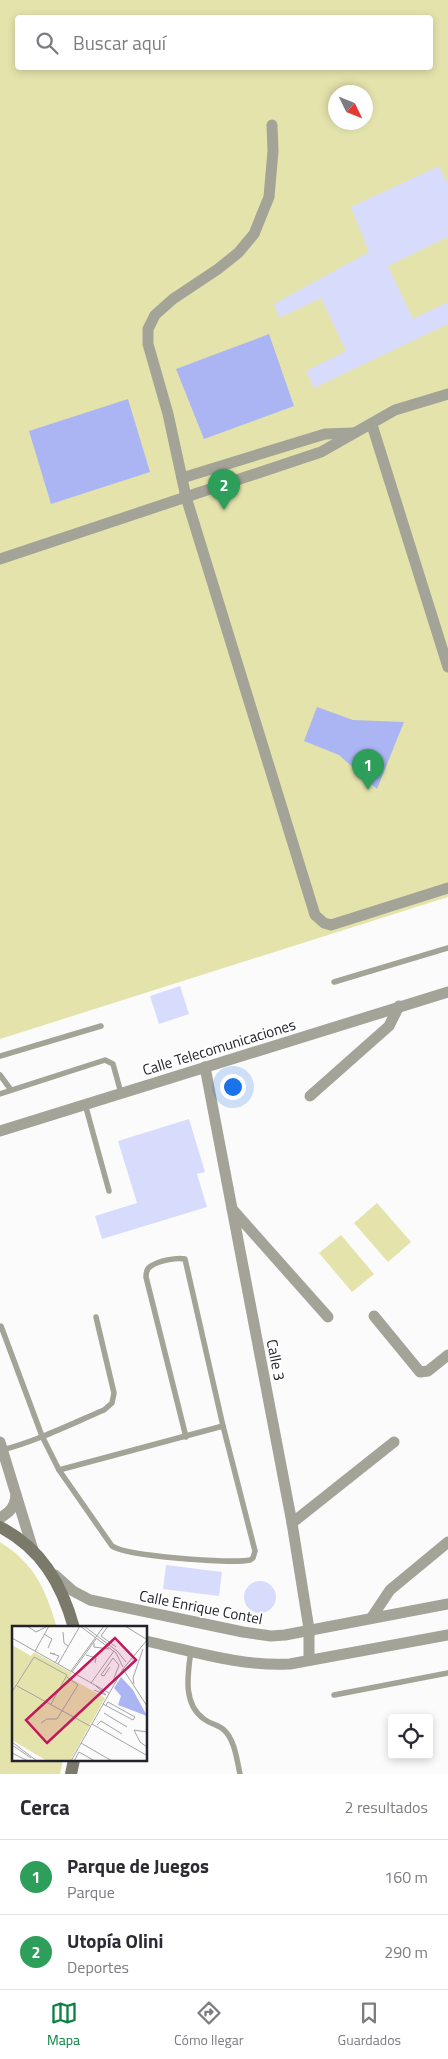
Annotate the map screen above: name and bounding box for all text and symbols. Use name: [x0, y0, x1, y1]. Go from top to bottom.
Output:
search box: [15, 15, 433, 70]
text: Buscar aquí: [73, 28, 166, 57]
icon: search: [33, 29, 61, 57]
north arrow: [328, 85, 373, 130]
pin: 2: [208, 469, 240, 510]
pin: 1: [352, 749, 384, 790]
street label: Calle Telecomunicaciones: [139, 1013, 299, 1081]
your location: [220, 1074, 246, 1100]
street label: Calle 3: [261, 1337, 291, 1383]
street label: Calle Enrique Contel: [137, 1584, 265, 1630]
inset map: [12, 1626, 148, 1762]
map controls: [388, 1714, 433, 1759]
button: locate: [388, 1714, 433, 1759]
text: Cerca: [20, 1791, 70, 1823]
text: 2 resultados: [344, 1795, 428, 1819]
text: Parque de Juegos: [67, 1851, 209, 1880]
text: 1: [32, 1865, 40, 1889]
text: 160 m: [384, 1865, 428, 1889]
text: Parque: [67, 1880, 115, 1904]
text: Utopía Olini: [67, 1926, 163, 1955]
text: 2: [32, 1940, 40, 1964]
text: 290 m: [384, 1940, 428, 1964]
text: Deportes: [67, 1955, 129, 1979]
tab: Mapa: [47, 1999, 80, 2050]
tab: Cómo llegar: [174, 1999, 244, 2050]
tab: Guardados: [338, 1999, 401, 2050]

